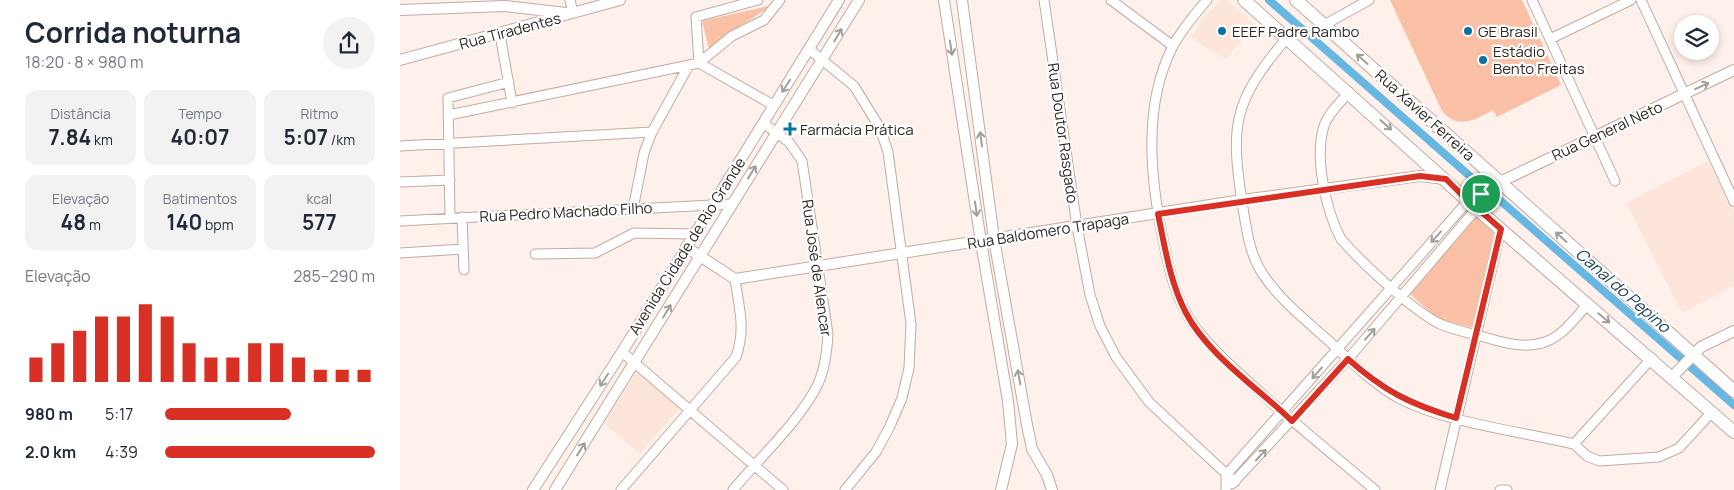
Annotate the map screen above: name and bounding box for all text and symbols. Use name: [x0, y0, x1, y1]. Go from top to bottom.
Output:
street label: Rua Tiradentes: [457, 7, 563, 55]
text: Corrida noturna: [25, 13, 241, 51]
map controls: [1674, 15, 1719, 60]
button: layers: [1674, 15, 1719, 60]
button: share: [323, 17, 375, 69]
place label: EEEF Padre Rambo: [1232, 21, 1360, 42]
place label: GE Brasil: [1478, 21, 1538, 42]
marker: EEEF Padre Rambo: [1216, 25, 1228, 37]
marker: GE Brasil: [1462, 25, 1474, 37]
one-way arrow: [834, 28, 844, 42]
one-way arrow: [947, 40, 957, 56]
place label: Estádio Bento Freitas: [1493, 41, 1585, 79]
text: 18:20 · 8 × 980 m: [25, 51, 143, 73]
one-way arrow: [1355, 53, 1368, 64]
marker: Estádio Bento Freitas: [1477, 54, 1489, 66]
street label: Rua Doutor Rasgado: [1043, 62, 1083, 204]
street label: Rua Xavier Ferreira: [1371, 65, 1479, 165]
one-way arrow: [780, 78, 790, 92]
one-way arrow: [1694, 80, 1709, 90]
street label: Rua General Neto: [1548, 96, 1666, 166]
text: Distância: [51, 104, 111, 123]
text: Tempo: [178, 104, 222, 123]
text: Ritmo: [300, 104, 338, 123]
place label: Farmácia Prática: [800, 119, 914, 140]
one-way arrow: [1379, 119, 1392, 131]
text: 7.84: [48, 123, 91, 151]
text: 40:07: [171, 123, 229, 151]
text: 5:07: [284, 123, 328, 151]
marker: Farmácia Prática: [784, 123, 796, 135]
text: km: [91, 130, 113, 149]
text: /km: [328, 130, 355, 149]
one-way arrow: [976, 131, 986, 147]
street label: Avenida Cidade de Rio Grande: [624, 153, 750, 339]
one-way arrow: [747, 166, 757, 180]
pin: [1460, 173, 1502, 215]
icon: arrive: [1467, 180, 1495, 208]
text: Elevação: [52, 189, 109, 208]
text: Batimentos: [163, 189, 237, 208]
text: kcal: [307, 189, 332, 208]
street label: Rua Pedro Machado Filho: [479, 197, 653, 227]
street label: Rua José de Alencar: [797, 198, 837, 338]
one-way arrow: [971, 201, 981, 217]
text: 48: [60, 208, 86, 236]
text: 140: [166, 208, 202, 236]
text: 577: [302, 208, 337, 236]
street label: Rua Baldomero Trapaga: [966, 208, 1130, 254]
text: m: [86, 215, 101, 234]
text: bpm: [202, 215, 234, 234]
one-way arrow: [1430, 231, 1441, 244]
one-way arrow: [1555, 231, 1568, 243]
water label: Canal do Pepino: [1571, 243, 1676, 338]
text: Elevação: [25, 265, 91, 287]
text: 285–290 m: [293, 265, 375, 287]
one-way arrow: [662, 304, 672, 318]
one-way arrow: [1597, 313, 1610, 324]
one-way arrow: [1364, 328, 1375, 341]
one-way arrow: [1312, 366, 1323, 379]
one-way arrow: [1013, 369, 1023, 385]
one-way arrow: [599, 373, 609, 387]
text: 980 m: [25, 403, 73, 425]
text: 5:17: [105, 403, 133, 425]
text: 2.0 km: [25, 441, 76, 463]
text: 4:39: [105, 441, 138, 463]
one-way arrow: [576, 442, 586, 456]
one-way arrow: [1255, 448, 1267, 461]

